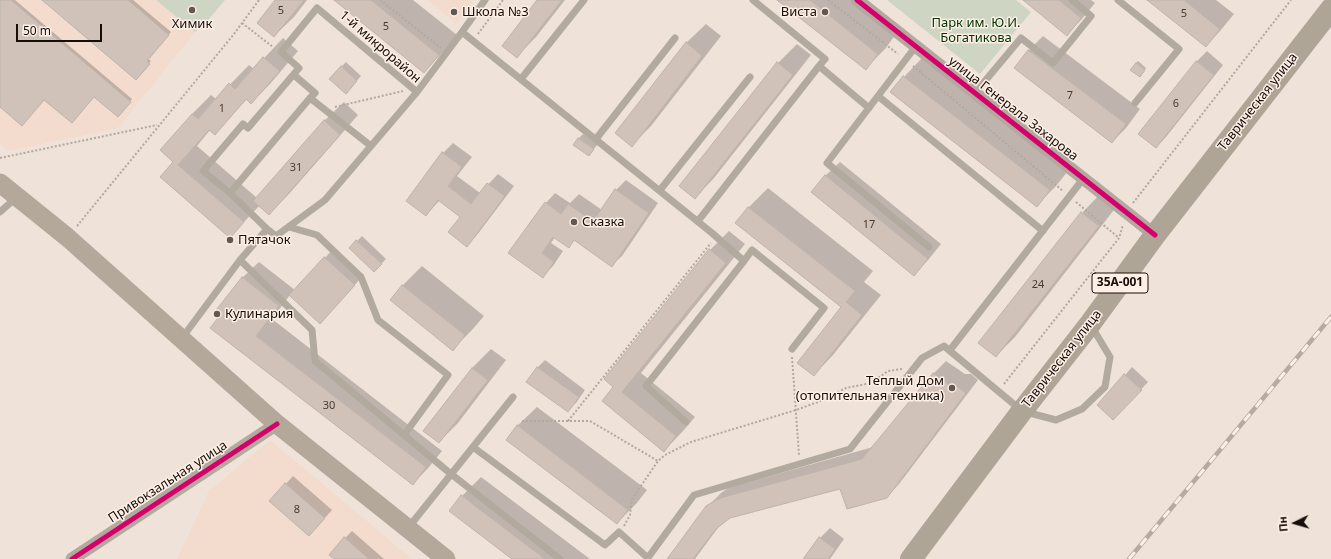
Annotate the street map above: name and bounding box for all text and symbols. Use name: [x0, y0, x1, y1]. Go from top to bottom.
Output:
house number: 5: [278, 4, 284, 18]
place label: Школа №3: [462, 4, 529, 20]
place label: Виста: [781, 4, 817, 20]
marker: Химик: [187, 5, 197, 15]
street label: 1-й микрорайон: [336, 7, 424, 87]
marker: Школа №3: [449, 7, 459, 17]
marker: Виста: [820, 7, 830, 17]
house number: 5: [1181, 7, 1187, 21]
park label: Парк им. Ю.И. Богатикова: [931, 15, 1021, 46]
scale bar: [18, 16, 104, 42]
place label: Химик: [172, 16, 212, 32]
house number: 5: [383, 20, 389, 34]
text: 50 m: [23, 22, 51, 39]
street label: Таврическая улица: [1215, 50, 1301, 154]
street label: улица Генерала Захарова: [945, 54, 1081, 164]
house number: 7: [1067, 89, 1073, 103]
house number: 6: [1173, 97, 1179, 111]
house number: 1: [219, 102, 225, 116]
house number: 31: [290, 161, 302, 175]
place label: Сказка: [582, 214, 624, 230]
marker: Сказка: [569, 217, 579, 227]
house number: 17: [863, 218, 875, 232]
place label: Пятачок: [238, 232, 291, 248]
marker: Пятачок: [225, 235, 235, 245]
road number: 35А-001: [1092, 273, 1148, 293]
house number: 24: [1032, 278, 1044, 292]
place label: Кулинария: [225, 306, 293, 322]
street label: Таврическая улица: [1019, 307, 1105, 411]
marker: Кулинария: [212, 309, 222, 319]
place label: Теплый Дом (отопительная техника): [796, 373, 944, 404]
marker: Теплый Дом (отопительная техника): [947, 383, 957, 393]
house number: 30: [323, 399, 335, 413]
street label: Привокзальная улица: [106, 438, 230, 526]
house number: 8: [294, 503, 300, 517]
north arrow: [1275, 503, 1315, 543]
text: Пн: [1274, 516, 1291, 533]

